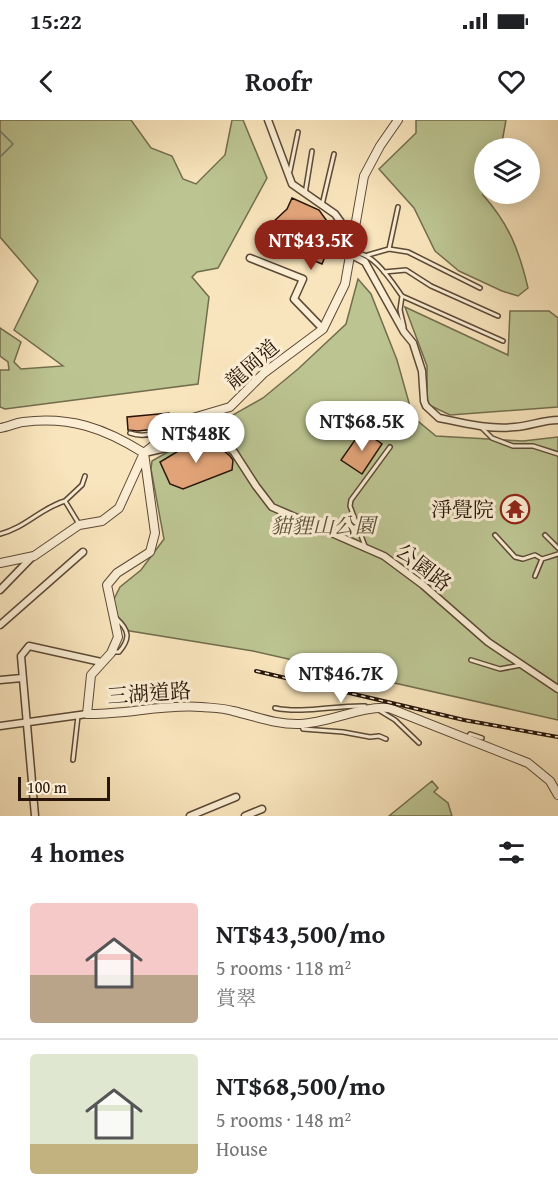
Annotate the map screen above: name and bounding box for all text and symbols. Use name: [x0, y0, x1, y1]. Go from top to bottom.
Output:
text: 15:22: [30, 5, 82, 37]
text: Roofr: [245, 61, 313, 101]
icon: back: [30, 65, 63, 98]
icon: heart: [495, 65, 528, 98]
map controls: [474, 138, 540, 204]
button: layers: [474, 138, 540, 204]
pin: NT$43.5K: [249, 220, 373, 271]
text: NT$43.5K: [269, 225, 353, 254]
street label: 龍岡道: [218, 332, 286, 396]
pin: NT$68.5K: [300, 401, 424, 452]
text: NT$68.5K: [320, 406, 404, 435]
pin: NT$48K: [147, 413, 245, 464]
text: NT$48K: [162, 418, 230, 447]
temple icon: 淨覺院: [499, 493, 531, 525]
place label: 淨覺院: [431, 494, 494, 525]
park label: 貓貍山公園: [271, 510, 378, 541]
street label: 公園路: [390, 535, 458, 599]
pin: NT$46.7K: [279, 653, 403, 704]
text: NT$46.7K: [299, 658, 383, 687]
street label: 三湖道路: [106, 675, 192, 711]
scale bar: [18, 774, 110, 802]
text: 100 m: [27, 775, 67, 799]
text: 4 homes: [30, 833, 125, 872]
icon: filters: [495, 836, 528, 869]
text: NT$43,500/mo: [216, 914, 385, 953]
icon: home: [78, 927, 150, 999]
text: 5 rooms · 118 m²: [216, 953, 351, 982]
text: 賞翠: [216, 983, 256, 1012]
text: NT$68,500/mo: [216, 1066, 385, 1105]
icon: home: [78, 1078, 150, 1150]
text: 5 rooms · 148 m²: [216, 1105, 351, 1134]
text: House: [216, 1134, 268, 1163]

